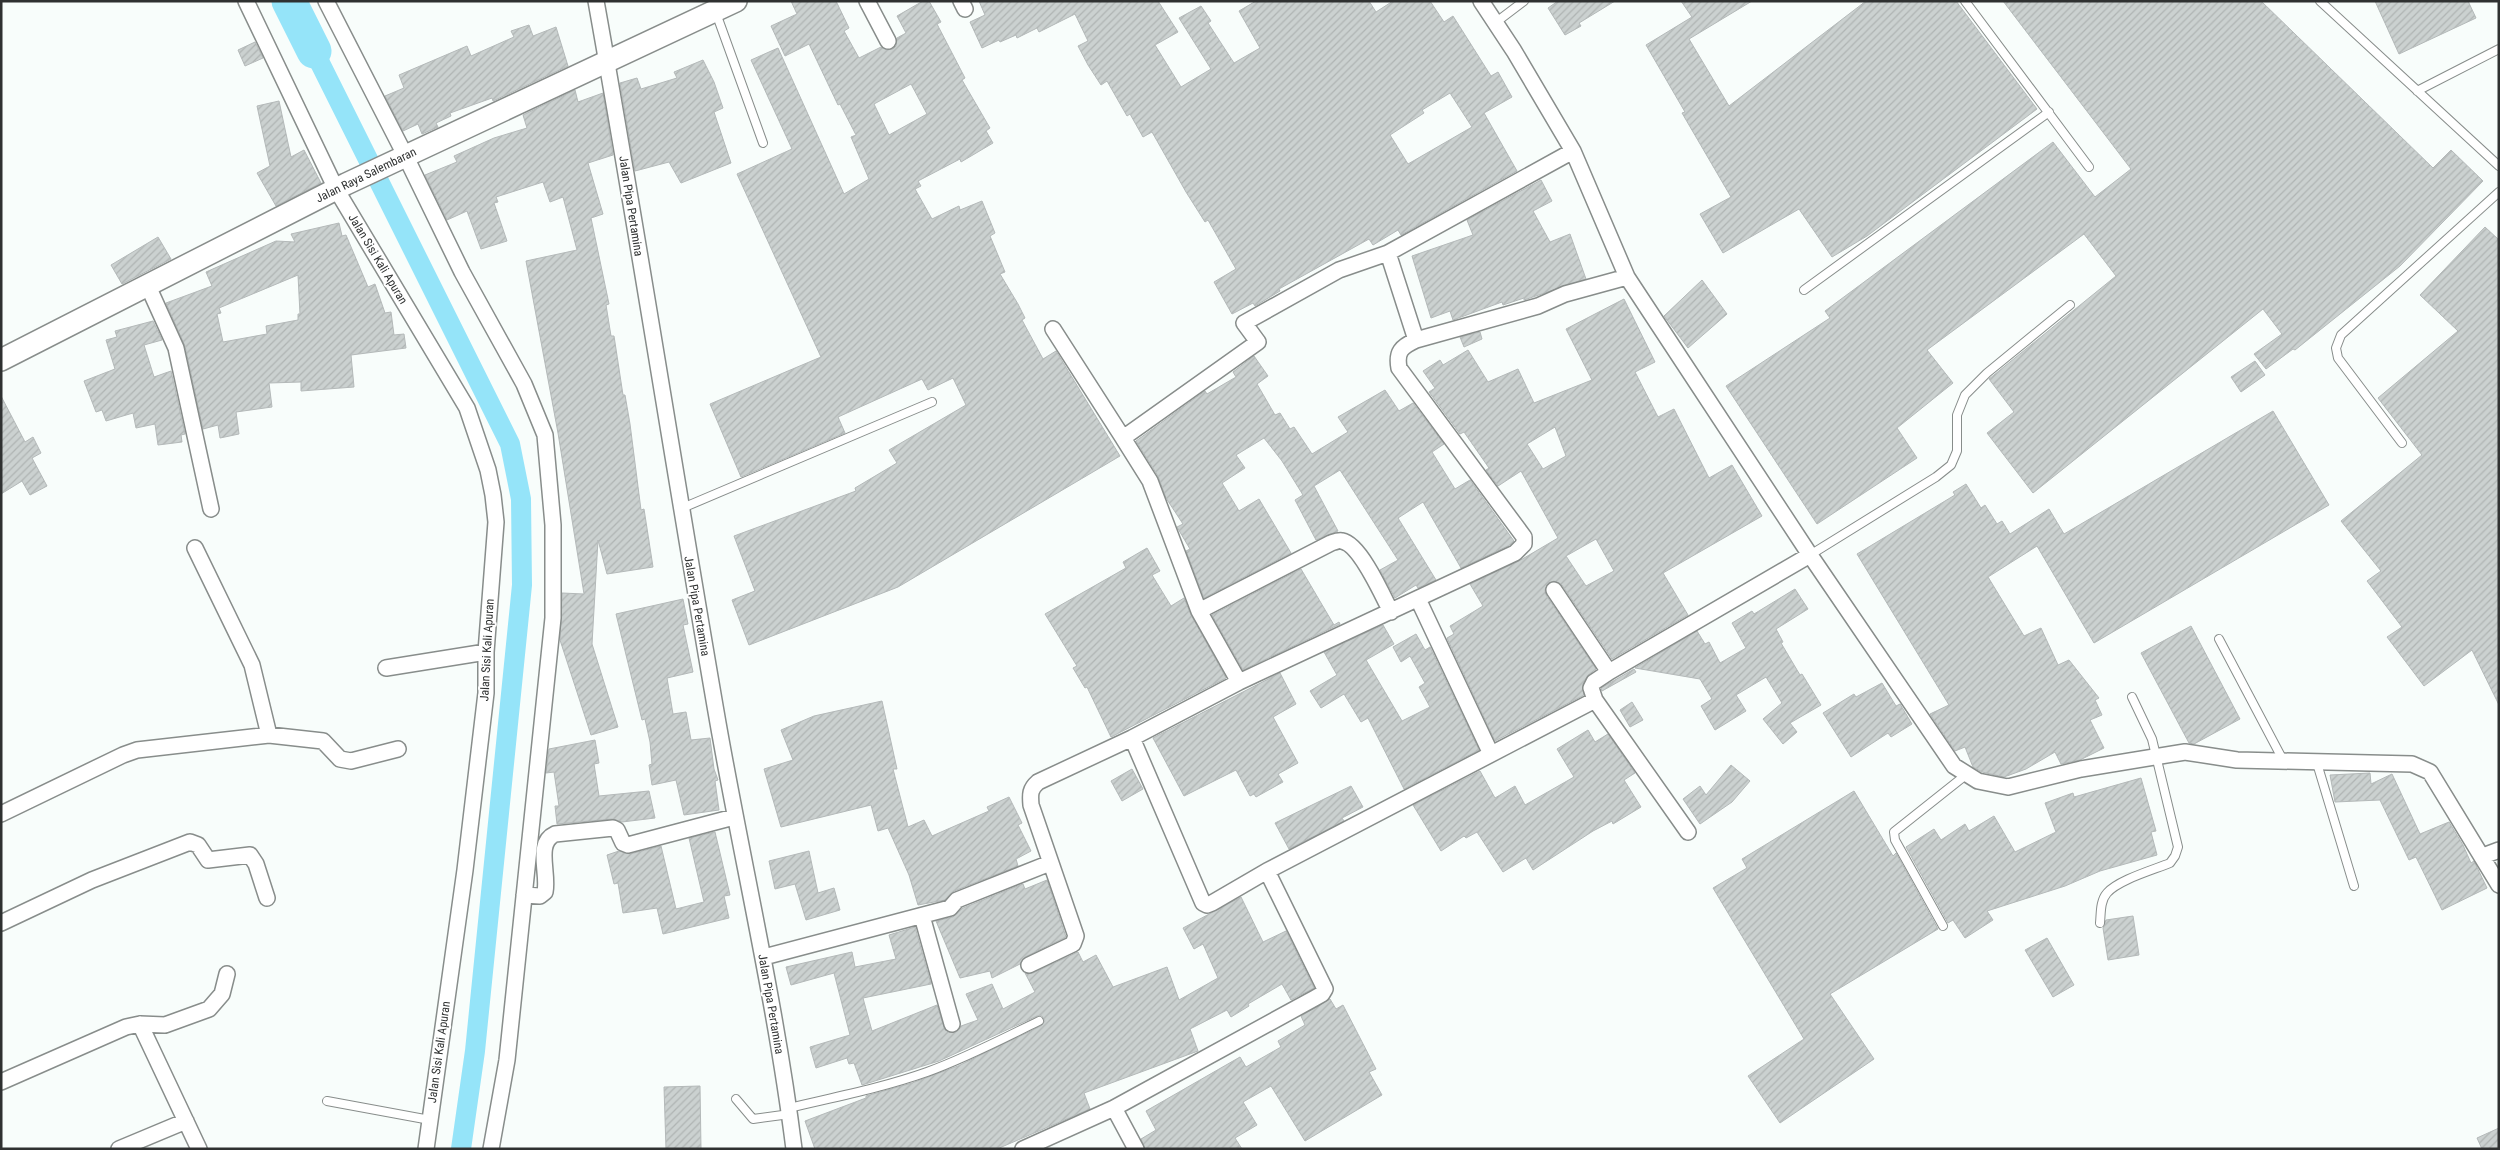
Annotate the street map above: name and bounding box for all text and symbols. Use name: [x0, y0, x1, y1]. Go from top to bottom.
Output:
street label: Jalan Raya Salembaran: [313, 144, 419, 205]
street label: Jalan Pipa Pertamina: [616, 155, 646, 257]
street label: Jalan Sisi Kali Apuran: [346, 211, 411, 307]
street label: Jalan Pipa Pertamina: [681, 555, 713, 657]
street label: Jalan Sisi Kali Apuran: [477, 598, 497, 702]
street label: Jalan Pipa Pertamina: [755, 953, 787, 1055]
street label: Jalan Sisi Kali Apuran: [425, 1000, 453, 1104]

